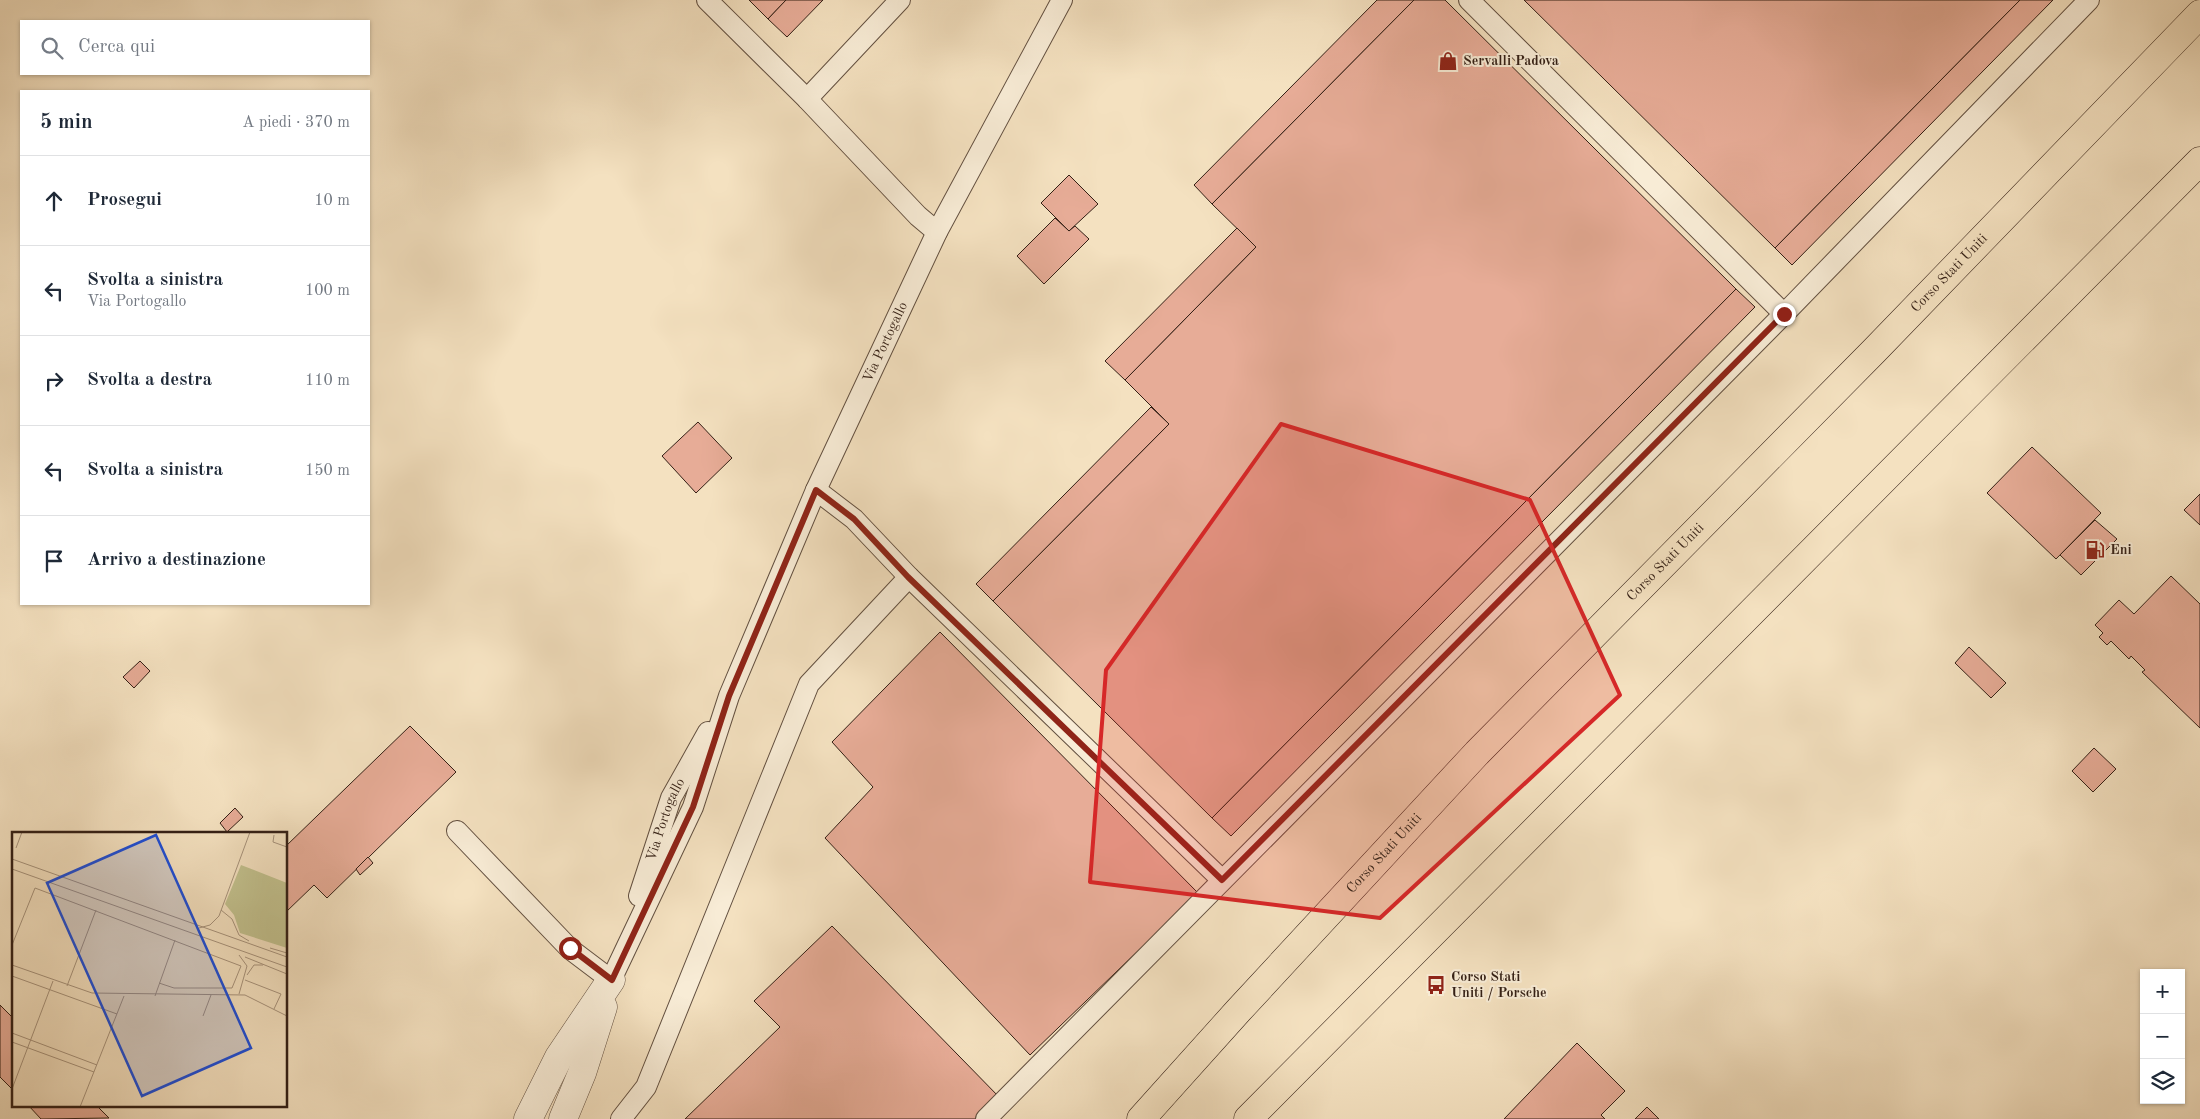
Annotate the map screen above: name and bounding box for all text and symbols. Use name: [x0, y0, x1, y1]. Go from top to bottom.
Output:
search box: [20, 20, 370, 75]
icon: search: [38, 34, 66, 62]
text: Cerca qui: [78, 38, 155, 57]
shop icon: Servalli Padova: [1437, 50, 1459, 72]
place label: Servalli Padova: [1463, 54, 1559, 68]
text: 5 min: [40, 112, 93, 133]
text: A piedi · 370 m: [242, 115, 350, 131]
icon: ahead: [40, 187, 68, 215]
text: Prosegui: [87, 191, 162, 210]
text: 10 m: [314, 193, 350, 209]
street label: Corso Stati Uniti: [1908, 231, 1990, 315]
text: Svolta a sinistra: [87, 271, 223, 290]
icon: left: [40, 277, 68, 305]
text: 100 m: [305, 283, 350, 299]
text: Via Portogallo: [87, 294, 187, 310]
street label: Via Portogallo: [860, 300, 910, 385]
route end: [1773, 303, 1796, 326]
icon: right: [40, 367, 68, 395]
text: Svolta a destra: [87, 371, 212, 390]
text: 110 m: [305, 373, 350, 389]
icon: left: [40, 457, 68, 485]
text: Svolta a sinistra: [87, 461, 223, 480]
text: 150 m: [305, 463, 350, 479]
street label: Corso Stati Uniti: [1624, 520, 1707, 604]
fuel station icon: Eni: [2084, 539, 2106, 561]
place label: Eni: [2110, 543, 2132, 557]
icon: arrive: [40, 547, 68, 575]
text: Arrivo a destinazione: [87, 551, 266, 570]
street label: Via Portogallo: [644, 776, 688, 863]
street label: Corso Stati Uniti: [1344, 811, 1424, 896]
inset map: [12, 832, 288, 1106]
route start: [559, 937, 582, 960]
map controls: [2140, 969, 2185, 1104]
button: +: [2140, 969, 2185, 1014]
place label: Corso Stati Uniti / Porsche: [1451, 970, 1547, 1001]
bus stop icon: Corso Stati Uniti / Porsche: [1425, 974, 1447, 996]
button: −: [2140, 1014, 2185, 1059]
button: layers: [2140, 1059, 2185, 1104]

